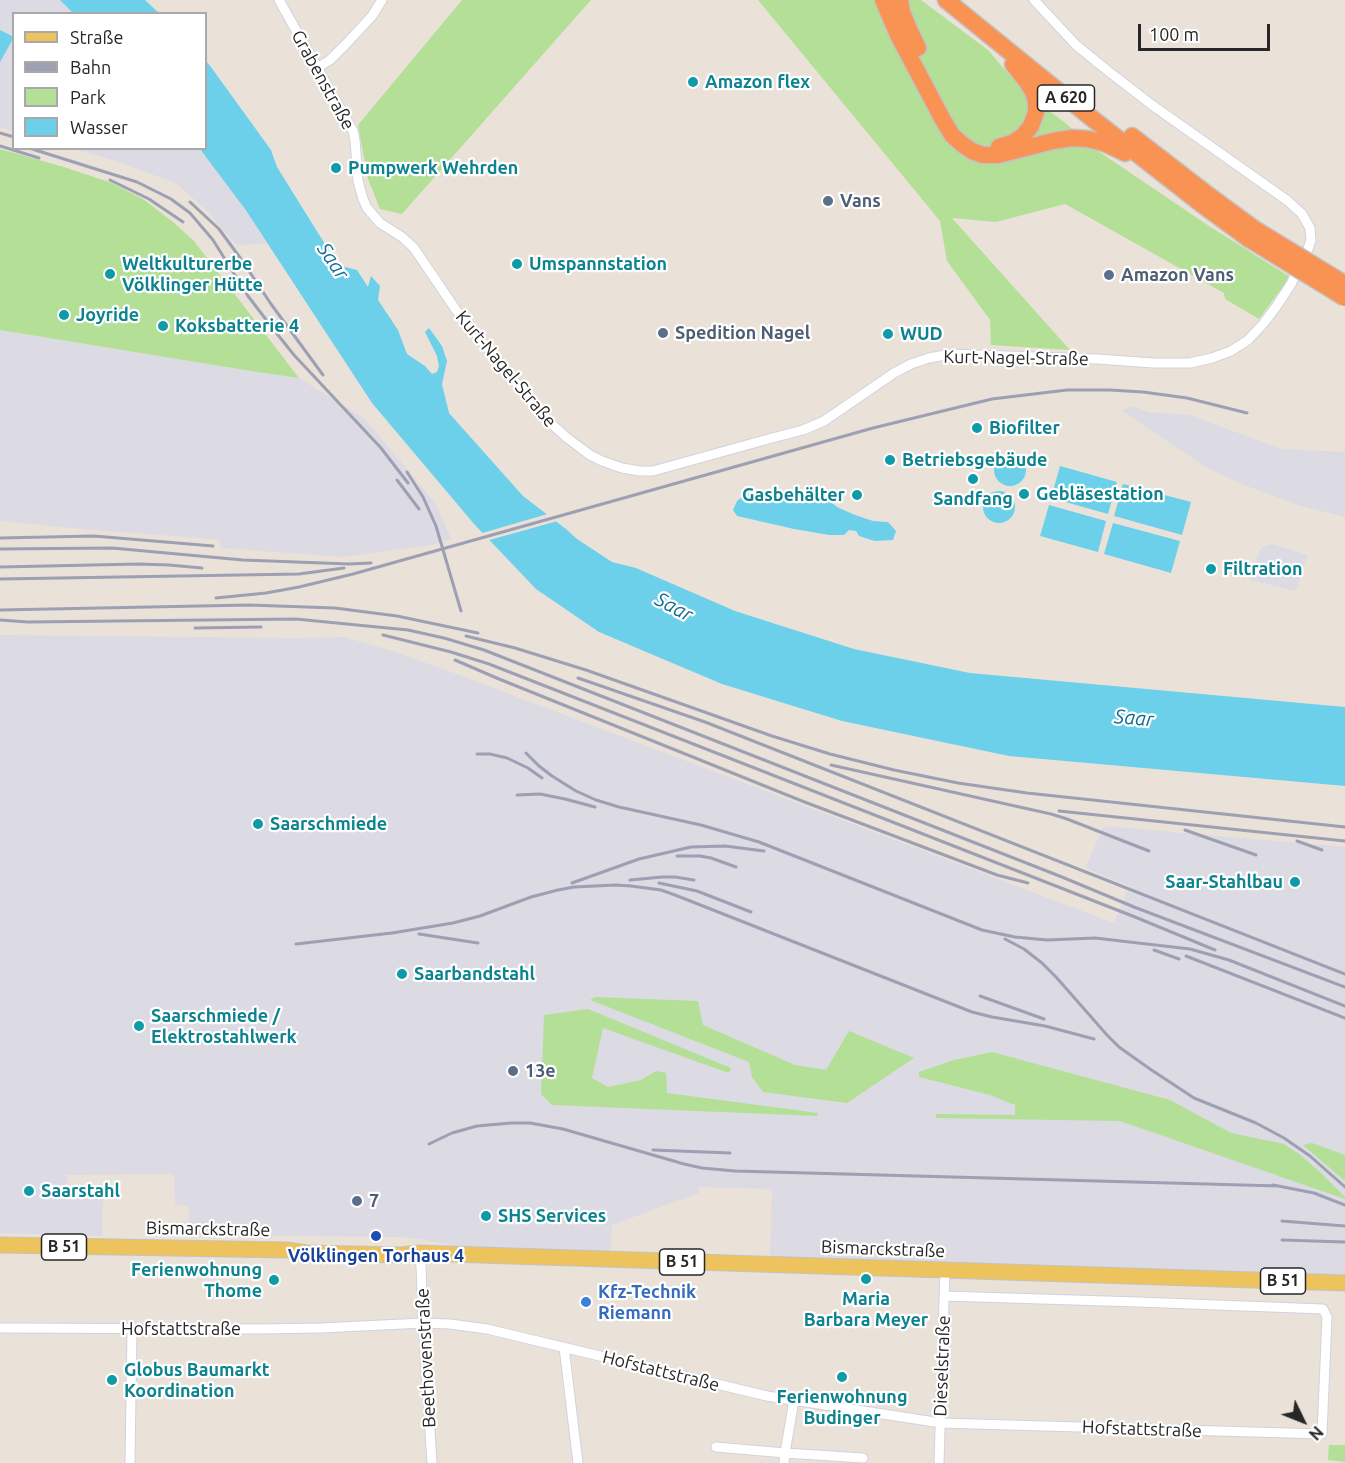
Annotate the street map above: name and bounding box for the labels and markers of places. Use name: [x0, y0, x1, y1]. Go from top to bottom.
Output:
place label: Amazon flex: [705, 71, 810, 93]
marker: Amazon flex: [686, 75, 700, 89]
place label: Pumpwerk Wehrden: [348, 157, 518, 179]
marker: Pumpwerk Wehrden: [329, 161, 343, 175]
place label: Vans: [840, 190, 881, 212]
marker: Vans: [821, 194, 835, 208]
place label: Weltkulturerbe Völklinger Hütte: [122, 253, 263, 296]
place label: Umspannstation: [529, 253, 667, 275]
marker: Umspannstation: [510, 257, 524, 271]
place label: Amazon Vans: [1121, 264, 1234, 286]
marker: Weltkulturerbe Völklinger Hütte: [103, 267, 117, 281]
marker: Amazon Vans: [1102, 268, 1116, 282]
place label: Joyride: [76, 304, 139, 326]
marker: Joyride: [57, 308, 71, 322]
place label: Koksbatterie 4: [175, 315, 299, 337]
marker: Koksbatterie 4: [156, 319, 170, 333]
place label: Spedition Nagel: [675, 322, 810, 344]
place label: WUD: [900, 323, 943, 345]
marker: Spedition Nagel: [656, 326, 670, 340]
marker: WUD: [881, 327, 895, 341]
place label: Biofilter: [989, 417, 1060, 439]
marker: Biofilter: [970, 421, 984, 435]
place label: Betriebsgebäude: [902, 449, 1047, 471]
marker: Betriebsgebäude: [883, 453, 897, 467]
marker: Sandfang: [966, 472, 980, 486]
place label: Gebläsestation: [1036, 483, 1164, 505]
place label: Gasbehälter: [742, 484, 845, 506]
marker: Gebläsestation: [1017, 487, 1031, 501]
marker: Gasbehälter: [850, 488, 864, 502]
place label: Sandfang: [933, 488, 1013, 510]
place label: Filtration: [1223, 558, 1302, 580]
marker: Filtration: [1204, 562, 1218, 576]
place label: Saarschmiede: [270, 813, 387, 835]
marker: Saarschmiede: [251, 817, 265, 831]
place label: Saar-Stahlbau: [1165, 871, 1283, 893]
marker: Saar-Stahlbau: [1288, 875, 1302, 889]
place label: Saarbandstahl: [414, 963, 535, 985]
marker: Saarbandstahl: [395, 967, 409, 981]
place label: Saarschmiede / Elektrostahlwerk: [151, 1005, 297, 1048]
marker: Saarschmiede / Elektrostahlwerk: [132, 1019, 146, 1033]
place label: 13e: [525, 1060, 556, 1082]
marker: 13e: [506, 1064, 520, 1078]
place label: Saarstahl: [41, 1180, 120, 1202]
marker: Saarstahl: [22, 1184, 36, 1198]
place label: 7: [369, 1190, 379, 1212]
marker: 7: [350, 1194, 364, 1208]
place label: SHS Services: [498, 1205, 606, 1227]
marker: SHS Services: [479, 1209, 493, 1223]
marker: Völklingen Torhaus 4: [369, 1229, 383, 1243]
place label: Völklingen Torhaus 4: [288, 1245, 464, 1267]
place label: Ferienwohnung Thome: [131, 1259, 262, 1302]
marker: Maria Barbara Meyer: [859, 1272, 873, 1286]
marker: Ferienwohnung Thome: [267, 1273, 281, 1287]
place label: Kfz-Technik Riemann: [598, 1281, 696, 1324]
place label: Maria Barbara Meyer: [804, 1288, 928, 1330]
marker: Kfz-Technik Riemann: [579, 1295, 593, 1309]
place label: Globus Baumarkt Koordination: [124, 1359, 269, 1402]
marker: Ferienwohnung Budinger: [835, 1370, 849, 1384]
marker: Globus Baumarkt Koordination: [105, 1373, 119, 1387]
place label: Ferienwohnung Budinger: [777, 1386, 907, 1428]

